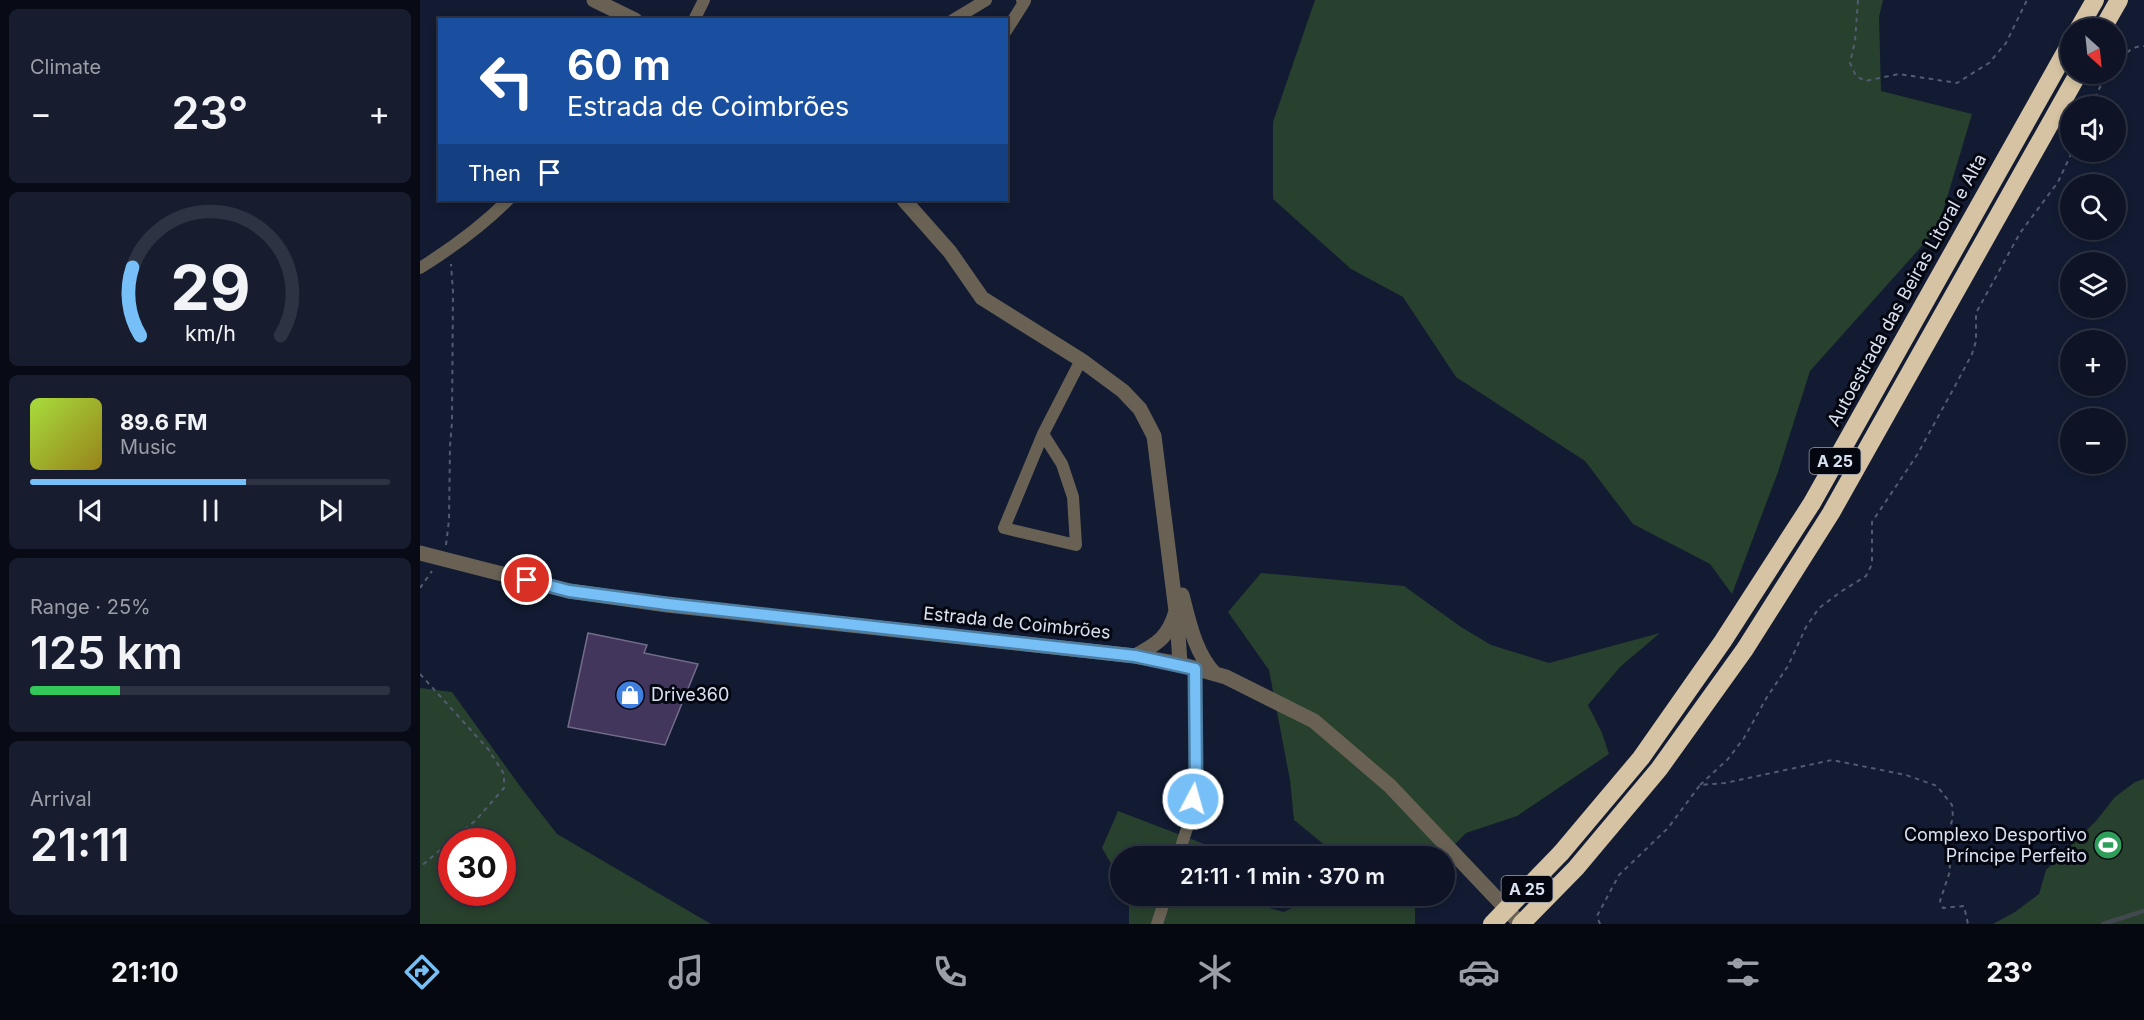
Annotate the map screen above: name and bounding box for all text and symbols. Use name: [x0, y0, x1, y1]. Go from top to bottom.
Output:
north arrow: [2060, 18, 2126, 84]
map controls: [2060, 18, 2126, 474]
text: 60 m: [567, 39, 671, 90]
icon: left: [468, 42, 546, 120]
text: Climate: [30, 55, 101, 79]
text: 23°: [172, 85, 248, 140]
text: Estrada de Coimbrões: [567, 90, 849, 123]
text: −: [30, 93, 52, 133]
text: +: [368, 93, 390, 133]
button: sound: [2060, 96, 2126, 162]
street label: Autoestrada das Beiras Litoral e Alta: [1823, 150, 1990, 430]
icon: arrive: [533, 156, 566, 189]
text: Then: [468, 160, 521, 186]
button: search: [2060, 174, 2126, 240]
text: 29: [170, 250, 250, 325]
button: layers: [2060, 252, 2126, 318]
text: km/h: [185, 320, 235, 346]
button: +: [2060, 330, 2126, 396]
button: −: [2060, 408, 2126, 474]
text: 89.6 FM: [120, 409, 208, 435]
text: Music: [120, 435, 177, 459]
road number: A 25: [1810, 448, 1860, 474]
icon: previous: [74, 494, 107, 527]
icon: pause: [194, 494, 227, 527]
icon: next: [314, 494, 347, 527]
pin: [501, 554, 552, 605]
icon: arrive: [510, 563, 543, 596]
text: Range · 25%: [30, 595, 151, 619]
street label: Estrada de Coimbrões: [922, 602, 1112, 643]
text: 125 km: [30, 625, 183, 680]
shop icon: Drive360: [614, 679, 646, 711]
place label: Drive360: [651, 684, 729, 705]
position arrow: [1161, 767, 1225, 831]
text: Arrival: [30, 787, 92, 811]
text: 21:11: [30, 817, 129, 872]
place label: Complexo Desportivo Príncipe Perfeito: [1904, 824, 2087, 866]
speed limit sign: 30: [438, 828, 516, 906]
sports icon: Complexo Desportivo Príncipe Perfeito: [2092, 829, 2124, 861]
text: 21:11 · 1 min · 370 m: [1180, 863, 1385, 889]
road number: A 25: [1502, 876, 1552, 902]
icon: directions: [401, 951, 443, 993]
icon: music: [665, 951, 707, 993]
icon: phone: [929, 951, 971, 993]
icon: climate: [1194, 951, 1236, 993]
icon: car: [1458, 951, 1500, 993]
icon: filters: [1722, 951, 1764, 993]
text: 21:10: [111, 956, 179, 989]
text: 23°: [1986, 956, 2033, 989]

